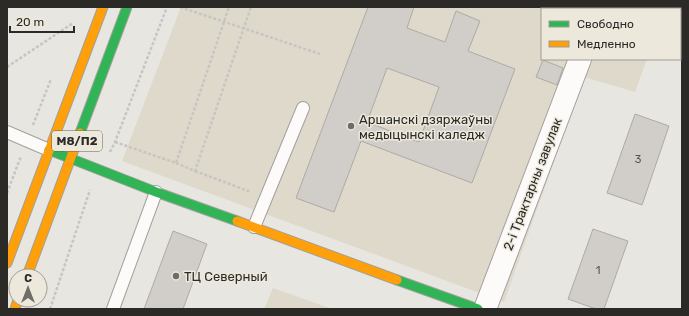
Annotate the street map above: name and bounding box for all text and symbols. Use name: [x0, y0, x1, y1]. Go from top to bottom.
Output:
scale bar: [10, 8, 74, 34]
legend: [541, 8, 681, 60]
text: 20 m: [16, 15, 44, 29]
text: Свободно: [577, 17, 634, 31]
text: Медленно: [577, 37, 636, 51]
place label: Аршанскі дзяржаўны медыцынскі каледж: [359, 112, 492, 142]
street label: 2-і Трактарны завулак: [500, 116, 565, 253]
marker: Аршанскі дзяржаўны медыцынскі каледж: [346, 121, 356, 131]
road number: М8/П2: [52, 131, 102, 151]
house number: 3: [635, 153, 642, 166]
house number: 1: [596, 264, 600, 277]
north arrow: [8, 268, 48, 308]
place label: ТЦ Северный: [184, 269, 268, 284]
marker: ТЦ Северный: [171, 271, 181, 281]
text: С: [24, 272, 32, 285]

